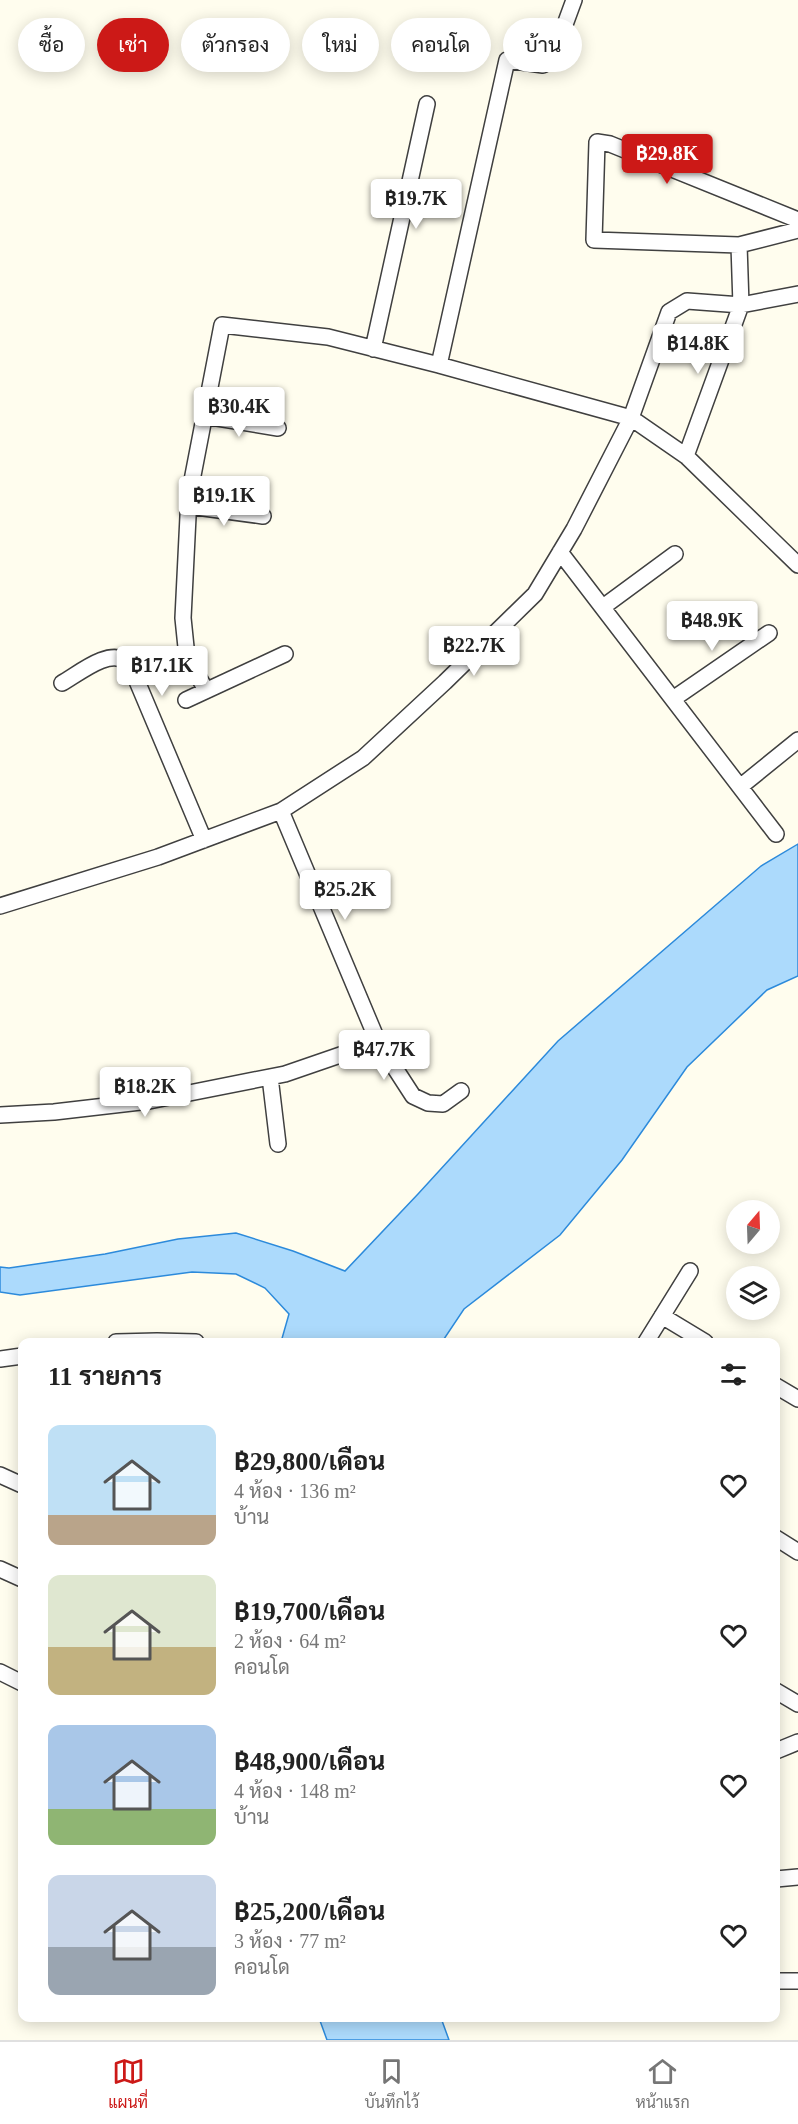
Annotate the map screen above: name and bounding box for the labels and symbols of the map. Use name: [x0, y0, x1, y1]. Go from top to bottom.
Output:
pin: ฿29.8K: [618, 134, 716, 185]
pin: ฿19.7K: [367, 179, 465, 230]
pin: ฿14.8K: [649, 324, 747, 375]
pin: ฿30.4K: [190, 387, 288, 438]
pin: ฿19.1K: [175, 476, 273, 527]
pin: ฿48.9K: [663, 601, 761, 652]
pin: ฿22.7K: [425, 626, 523, 677]
pin: ฿17.1K: [113, 646, 211, 697]
pin: ฿25.2K: [296, 870, 394, 921]
pin: ฿47.7K: [335, 1030, 433, 1081]
pin: ฿18.2K: [96, 1067, 194, 1118]
north arrow: [726, 1200, 780, 1254]

